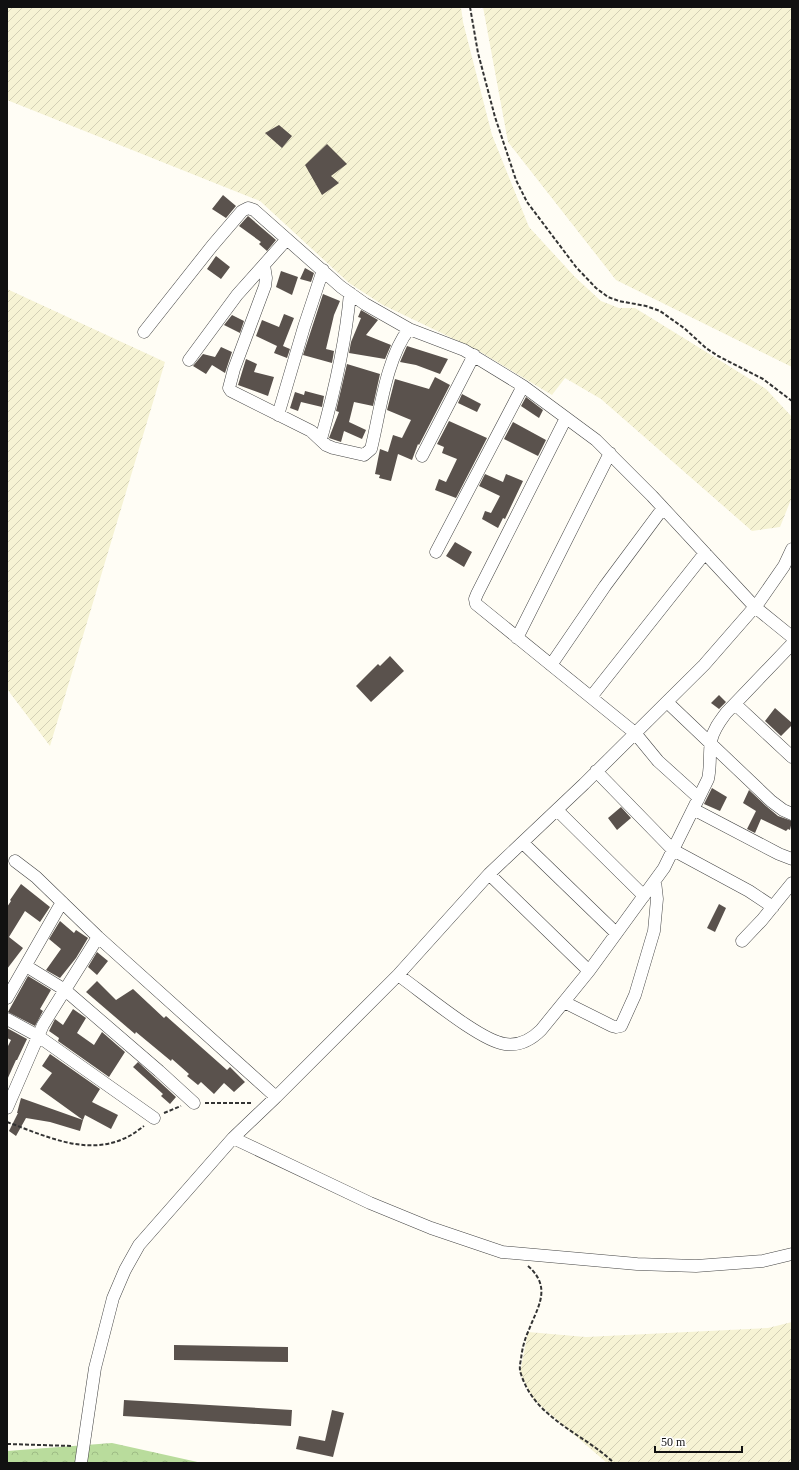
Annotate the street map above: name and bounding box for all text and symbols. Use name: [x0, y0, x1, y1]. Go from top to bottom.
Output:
scale bar: [655, 1428, 742, 1454]
text: 50 m: [661, 1435, 686, 1449]

